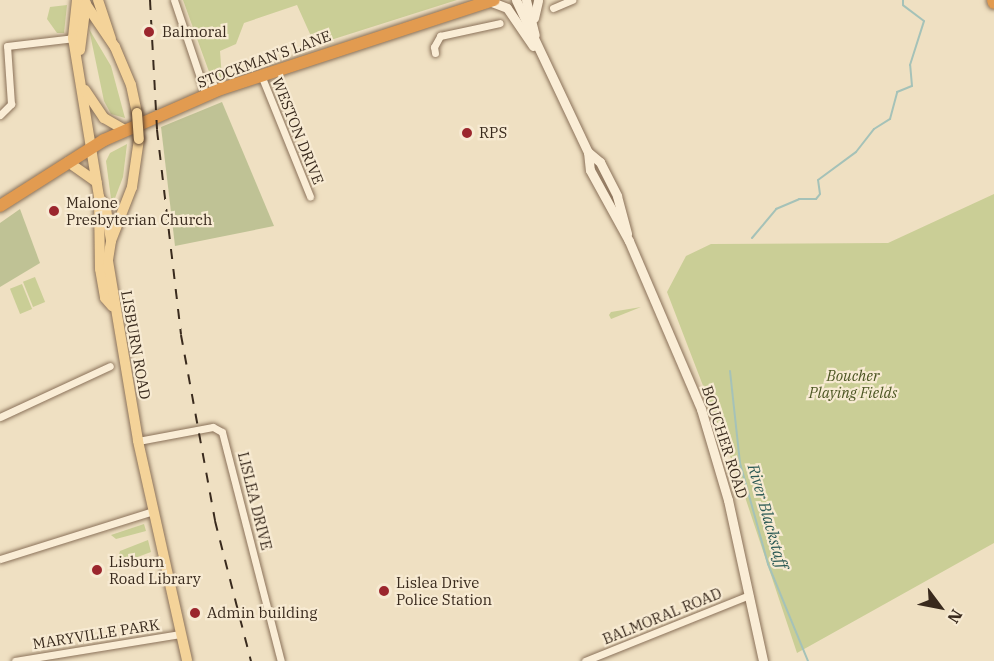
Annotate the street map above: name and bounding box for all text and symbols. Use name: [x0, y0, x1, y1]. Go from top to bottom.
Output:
marker: Balmoral: [140, 23, 158, 41]
place label: Balmoral: [162, 23, 227, 41]
street label: STOCKMAN'S LANE: [195, 26, 333, 92]
street label: WESTON DRIVE: [268, 75, 328, 187]
place label: RPS: [479, 124, 507, 142]
marker: RPS: [460, 126, 474, 140]
place label: Malone Presbyterian Church: [66, 193, 212, 228]
marker: Malone Presbyterian Church: [47, 204, 61, 218]
street label: LISBURN ROAD: [118, 289, 154, 401]
park label: Boucher Playing Fields: [809, 366, 897, 401]
street label: BOUCHER ROAD: [698, 383, 752, 501]
street label: LISLEA DRIVE: [234, 450, 276, 552]
water label: River Blackstaff: [744, 462, 792, 570]
place label: Lisburn Road Library: [109, 552, 201, 587]
marker: Lisburn Road Library: [90, 563, 104, 577]
place label: Lislea Drive Police Station: [396, 573, 492, 608]
north arrow: [910, 577, 970, 637]
marker: Lislea Drive Police Station: [377, 584, 391, 598]
street label: BALMORAL ROAD: [600, 584, 724, 648]
place label: Admin building: [207, 604, 317, 622]
marker: Admin building: [188, 606, 202, 620]
text: N: [943, 606, 967, 627]
street label: MARYVILLE PARK: [31, 615, 161, 653]

